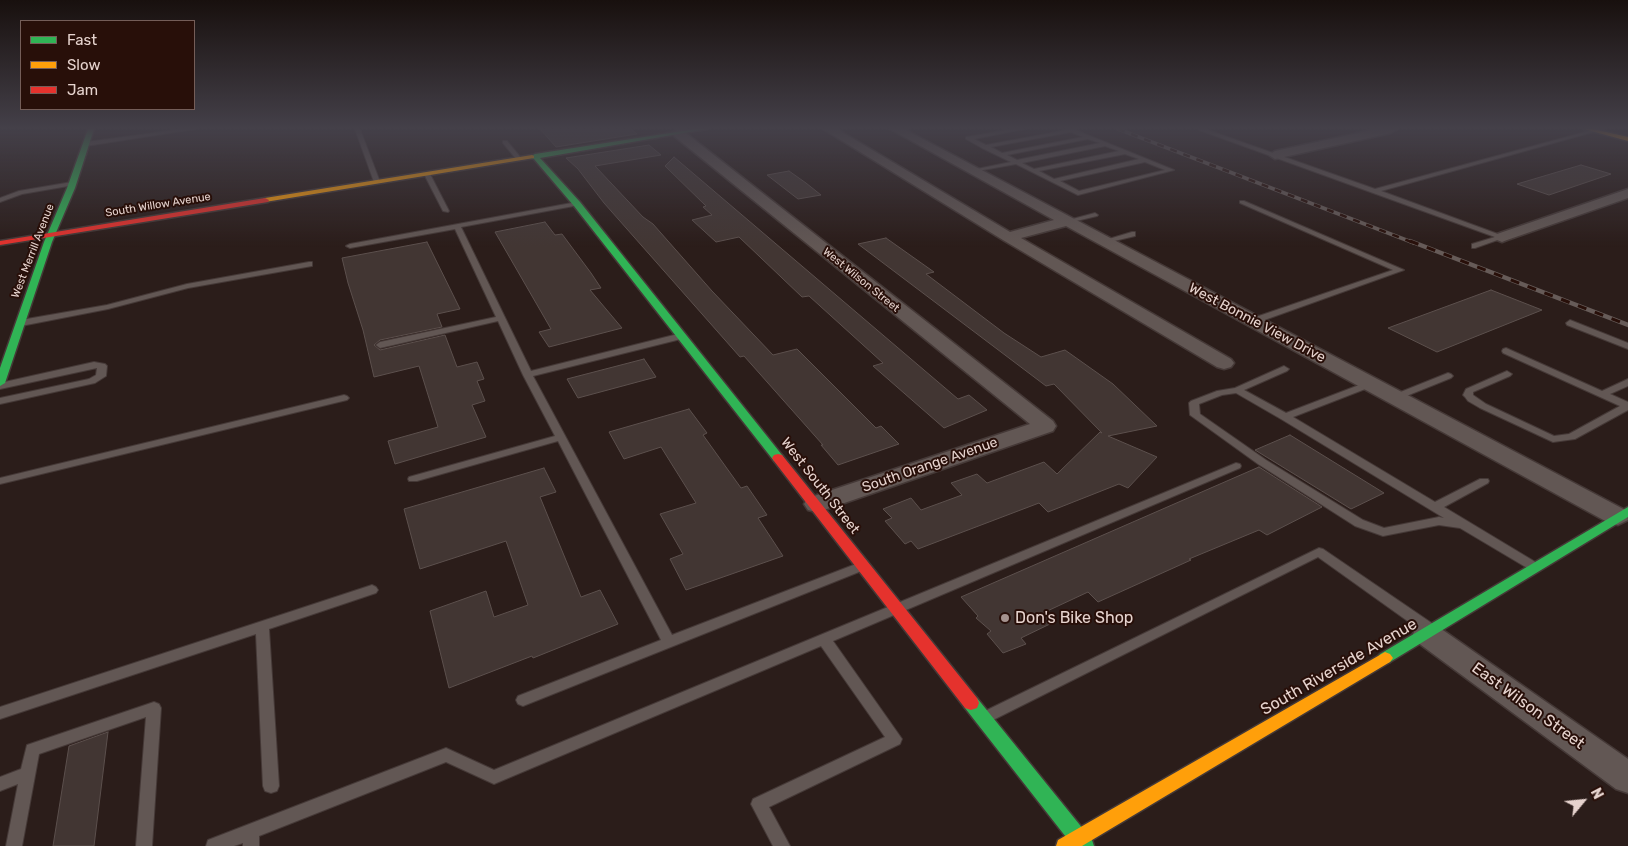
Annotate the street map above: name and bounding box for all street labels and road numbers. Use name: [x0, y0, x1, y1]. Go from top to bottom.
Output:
street label: South Willow Avenue: [104, 190, 212, 220]
street label: West Merrill Avenue: [9, 202, 57, 300]
street label: West Wilson Street: [820, 245, 902, 315]
street label: West Bonnie View Drive: [1186, 280, 1328, 366]
street label: West South Street: [777, 434, 863, 538]
street label: South Orange Avenue: [860, 434, 1000, 496]
street label: South Riverside Avenue: [1258, 614, 1420, 720]
street label: East Wilson Street: [1468, 659, 1588, 753]

